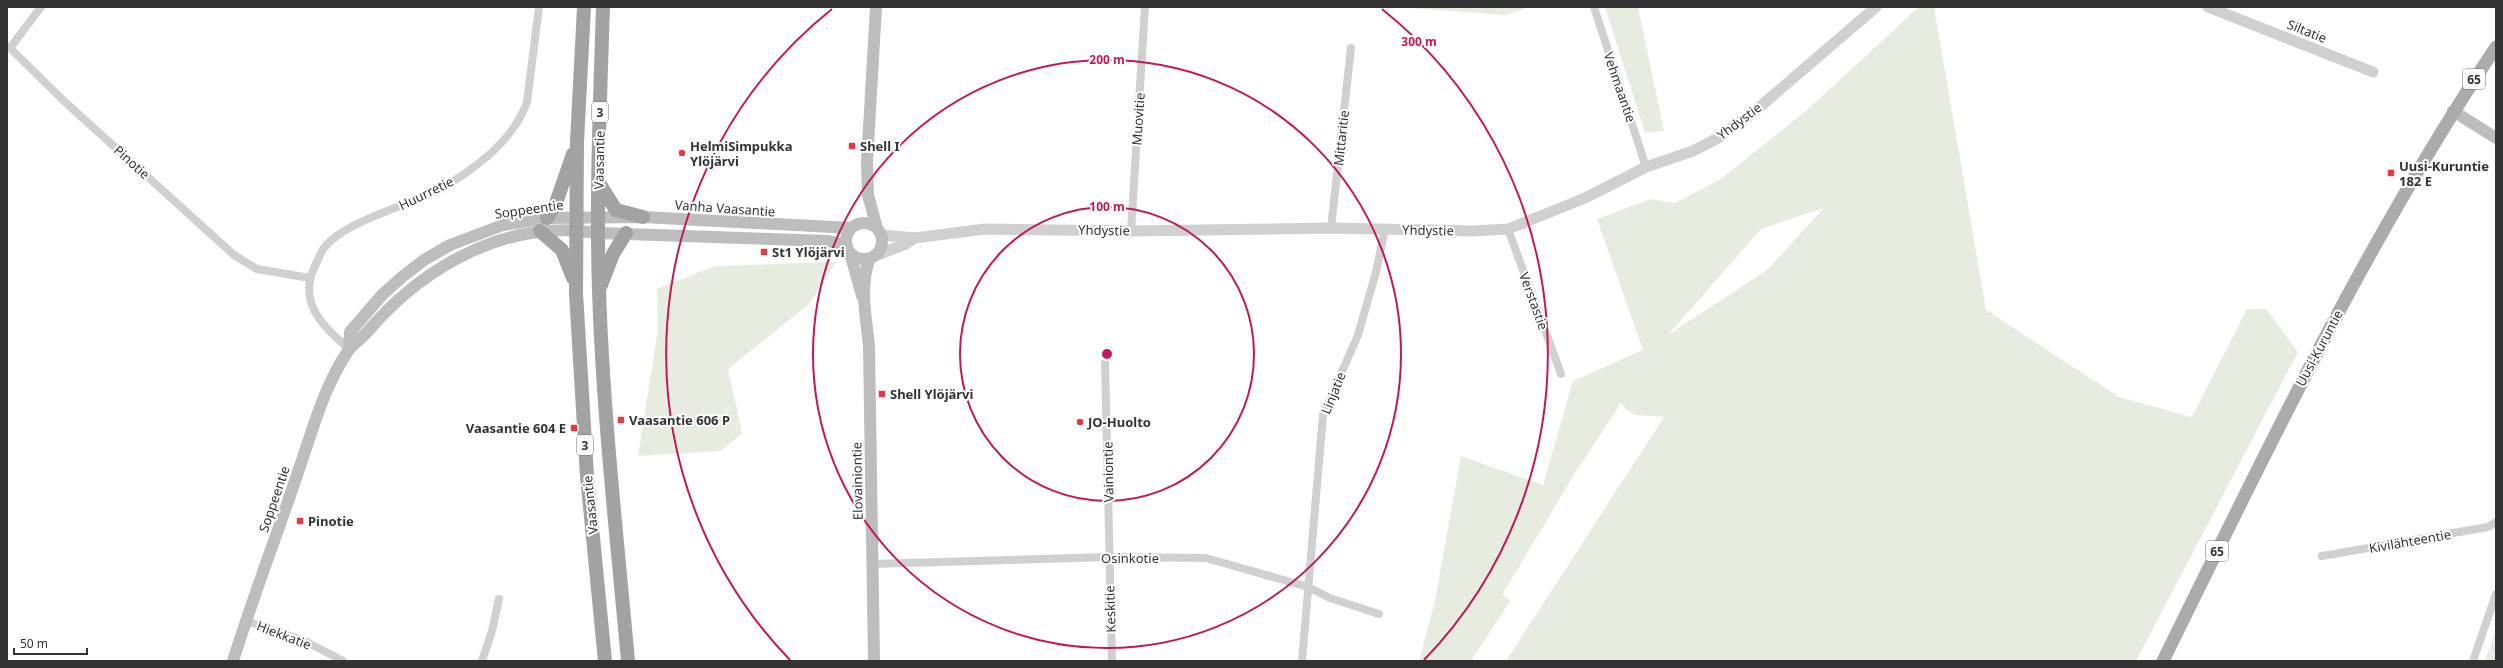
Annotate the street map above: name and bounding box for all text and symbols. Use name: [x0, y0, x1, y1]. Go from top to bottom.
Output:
street label: Siltatie: [2285, 15, 2329, 47]
text: 300 m: [1401, 33, 1437, 50]
street label: Vehmaantie: [1600, 50, 1640, 124]
text: 200 m: [1089, 51, 1125, 68]
road number: 65: [2463, 69, 2485, 89]
street label: Muovitie: [1127, 92, 1149, 146]
street label: Yhdystie: [1713, 98, 1765, 144]
road number: 3: [592, 102, 608, 122]
street label: Mittaritie: [1329, 109, 1353, 167]
street label: Vaasantie: [589, 130, 609, 190]
place label: HelmiSimpukka Ylöjärvi: [690, 137, 792, 170]
place label: Shell I: [860, 137, 900, 155]
street label: Pinotie: [110, 141, 154, 183]
marker: Shell I: [847, 141, 857, 151]
marker: HelmiSimpukka Ylöjärvi: [677, 148, 687, 158]
place label: Uusi-Kuruntie 182 E: [2399, 157, 2489, 190]
marker: Uusi-Kuruntie 182 E: [2386, 168, 2396, 178]
street label: Huurretie: [396, 172, 456, 214]
street label: Soppeentie: [494, 195, 564, 223]
street label: Vanha Vaasantie: [674, 196, 776, 220]
text: 100 m: [1089, 198, 1125, 215]
street label: Yhdystie: [1078, 221, 1130, 239]
street label: Yhdystie: [1402, 221, 1454, 239]
place label: St1 Ylöjärvi: [772, 243, 845, 261]
marker: St1 Ylöjärvi: [759, 247, 769, 257]
street label: Verstastie: [1515, 270, 1553, 332]
street label: Uusi-Kuruntie: [2291, 307, 2347, 389]
centre of rings: [1100, 347, 1114, 361]
street label: Linjatie: [1316, 369, 1350, 417]
place label: Shell Ylöjärvi: [890, 385, 974, 403]
marker: Shell Ylöjärvi: [877, 389, 887, 399]
place label: Vaasantie 606 P: [629, 411, 730, 429]
place label: JO-Huolto: [1087, 413, 1151, 431]
marker: Vaasantie 606 P: [616, 415, 626, 425]
marker: JO-Huolto: [1075, 417, 1085, 427]
place label: Vaasantie 604 E: [466, 419, 566, 437]
marker: Vaasantie 604 E: [569, 423, 579, 433]
road number: 3: [577, 435, 593, 455]
street label: Vainiontie: [1098, 441, 1118, 503]
street label: Elovainiontie: [847, 442, 867, 520]
street label: Soppeentie: [254, 463, 294, 535]
street label: Vaasantie: [578, 475, 602, 535]
place label: Pinotie: [308, 512, 354, 530]
marker: Pinotie: [295, 516, 305, 526]
street label: Kivilähteentie: [2368, 525, 2452, 557]
road number: 65: [2206, 541, 2228, 561]
street label: Osinkotie: [1101, 549, 1159, 567]
street label: Keskitie: [1100, 585, 1120, 633]
street label: Hiekkatie: [254, 616, 314, 654]
scale bar: [14, 630, 87, 656]
text: 50 m: [20, 635, 48, 652]

